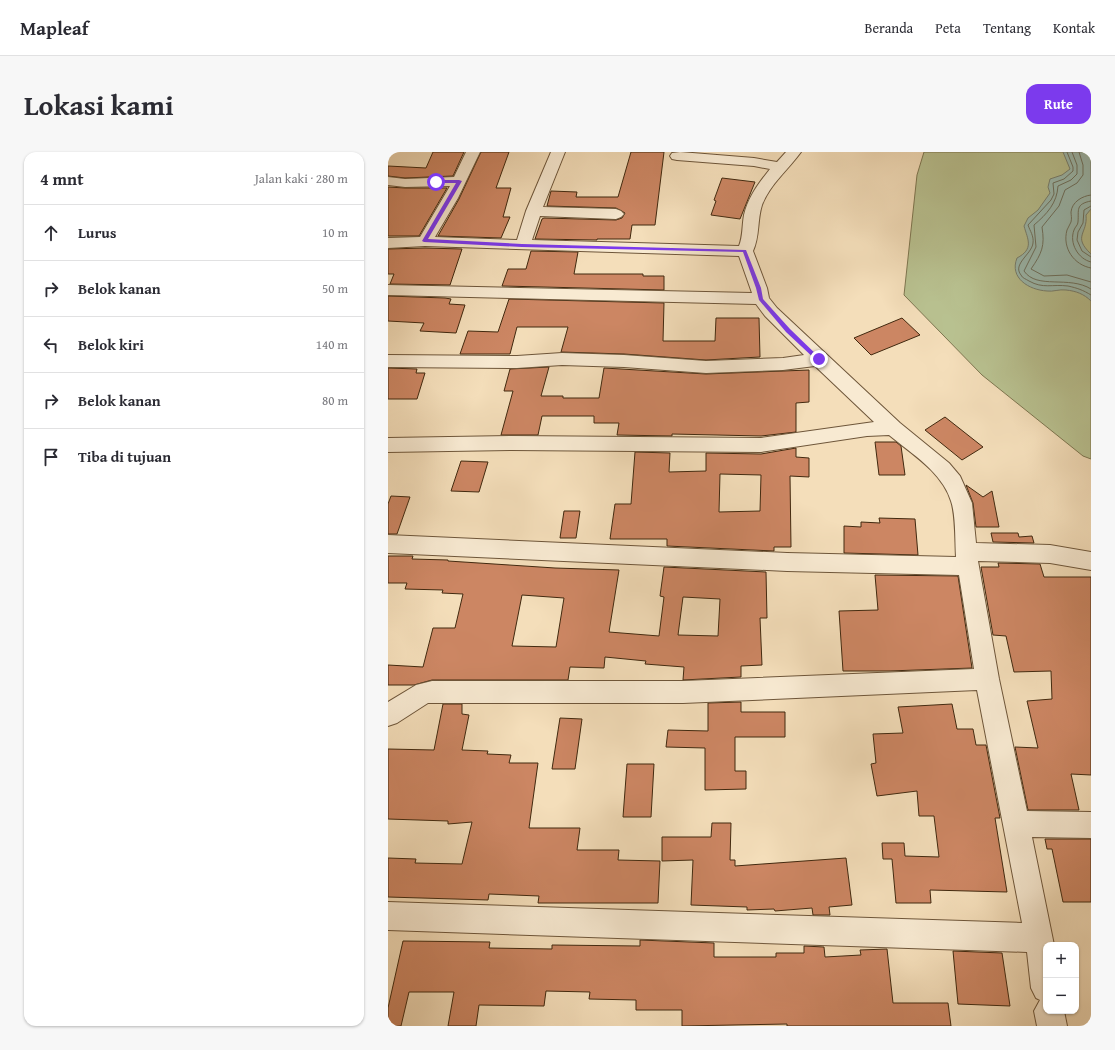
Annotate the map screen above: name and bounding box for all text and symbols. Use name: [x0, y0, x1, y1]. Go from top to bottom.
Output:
text: Mapleaf: [20, 14, 89, 42]
text: Beranda: [865, 18, 913, 38]
text: Peta: [935, 18, 961, 38]
text: Tentang: [983, 18, 1031, 38]
text: Kontak: [1053, 18, 1095, 38]
text: Lokasi kami: [24, 84, 174, 125]
button: Rute: [1026, 84, 1091, 124]
text: 4 mnt: [40, 166, 84, 191]
text: Jalan kaki · 280 m: [255, 169, 348, 188]
route start: [427, 173, 445, 191]
icon: ahead: [40, 222, 62, 244]
text: Lurus: [78, 222, 116, 243]
text: 10 m: [322, 223, 348, 242]
icon: right: [40, 278, 62, 300]
text: Belok kanan: [78, 278, 161, 299]
text: 50 m: [322, 279, 348, 298]
icon: left: [40, 334, 62, 356]
text: Belok kiri: [78, 334, 144, 355]
text: 140 m: [316, 335, 348, 354]
route end: [810, 350, 828, 368]
icon: right: [40, 390, 62, 412]
text: Belok kanan: [78, 390, 161, 411]
text: 80 m: [322, 391, 348, 410]
icon: arrive: [40, 446, 62, 468]
text: Tiba di tujuan: [78, 446, 171, 467]
map controls: [1043, 942, 1079, 1014]
button: +: [1043, 942, 1079, 978]
button: −: [1043, 978, 1079, 1014]

